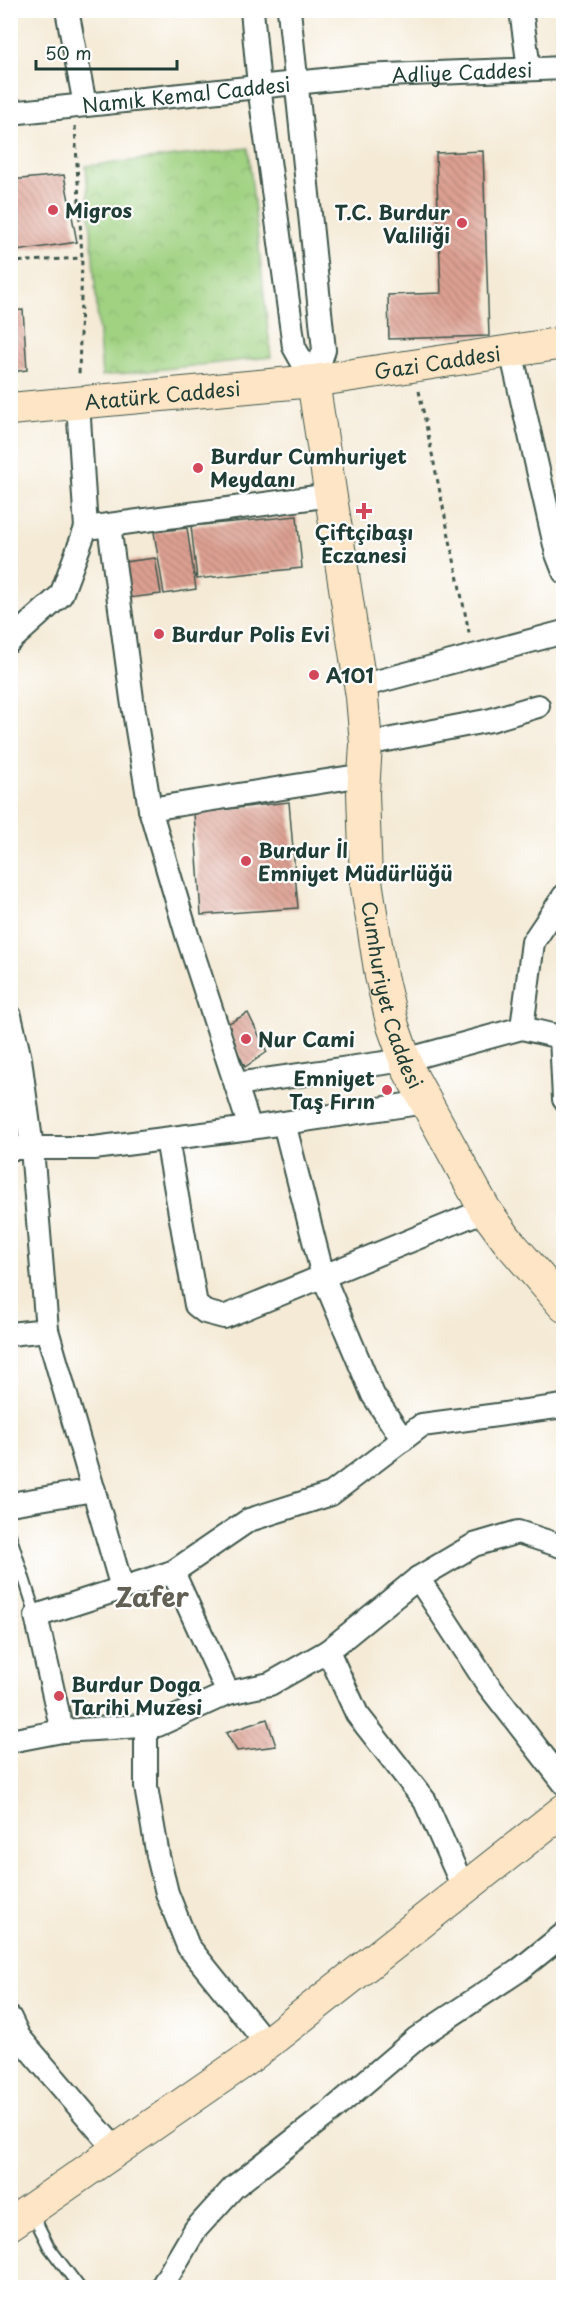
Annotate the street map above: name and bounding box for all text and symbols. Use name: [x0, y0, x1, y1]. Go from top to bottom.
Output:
scale bar: [36, 33, 177, 71]
text: 50 m: [45, 39, 92, 66]
street label: Adliye Caddesi: [391, 54, 533, 90]
street label: Namık Kemal Caddesi: [80, 69, 292, 120]
place label: Migros: [65, 195, 133, 225]
place label: T.C. Burdur Valiliği: [334, 197, 451, 250]
marker: Migros: [46, 203, 60, 217]
marker: T.C. Burdur Valiliği: [455, 216, 469, 230]
street label: Gazi Caddesi: [372, 338, 503, 387]
street label: Atatürk Caddesi: [83, 373, 242, 417]
place label: Burdur Cumhuriyet Meydanı: [210, 441, 407, 494]
marker: Burdur Cumhuriyet Meydanı: [191, 461, 205, 475]
marker: Çiftçibaşı Eczanesi: [357, 504, 371, 518]
place label: Çiftçibaşı Eczanesi: [315, 517, 413, 570]
place label: Burdur Polis Evi: [171, 619, 330, 649]
marker: Burdur Polis Evi: [152, 627, 166, 641]
place label: A101: [326, 660, 374, 690]
marker: A101: [307, 668, 321, 682]
place label: Burdur İl Emniyet Müdürlüğü: [258, 835, 453, 888]
marker: Burdur İl Emniyet Müdürlüğü: [239, 854, 253, 868]
street label: Cumhuriyet Caddesi: [354, 899, 431, 1094]
place label: Nur Cami: [258, 1024, 355, 1054]
marker: Nur Cami: [239, 1032, 253, 1046]
place label: Emniyet Taş Fırın: [289, 1063, 375, 1116]
marker: Emniyet Taş Fırın: [380, 1083, 394, 1097]
district label: Zafer: [115, 1577, 189, 1616]
place label: Burdur Doga Tarihi Muzesi: [71, 1669, 202, 1722]
marker: Burdur Doga Tarihi Muzesi: [52, 1689, 66, 1703]

